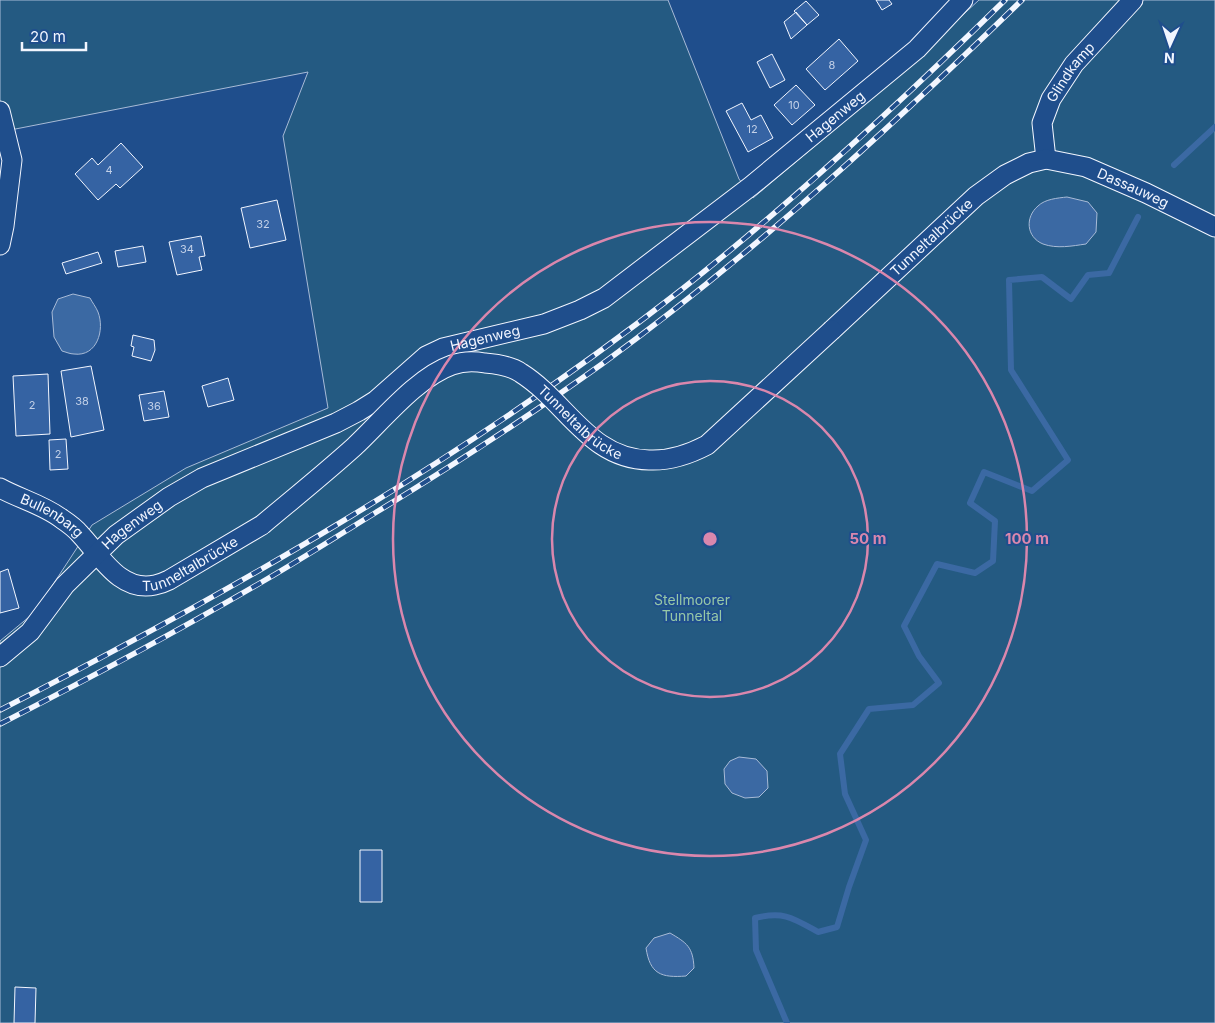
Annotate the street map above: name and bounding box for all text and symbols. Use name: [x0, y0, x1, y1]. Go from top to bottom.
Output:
scale bar: [22, 20, 86, 52]
north arrow: [1145, 20, 1195, 70]
text: 20 m: [30, 27, 66, 46]
street label: Glindkamp: [1042, 38, 1098, 105]
text: N: [1164, 50, 1175, 67]
house number: 8: [829, 58, 836, 72]
street label: Hagenweg: [802, 87, 868, 145]
house number: 10: [788, 98, 800, 112]
house number: 12: [746, 122, 758, 136]
house number: 4: [105, 163, 113, 177]
street label: Dassauweg: [1095, 164, 1172, 211]
street label: Tunneltalbrücke: [887, 195, 976, 279]
house number: 32: [256, 217, 270, 231]
house number: 34: [180, 242, 194, 256]
street label: Hagenweg: [448, 321, 522, 354]
street label: Tunneltalbrücke: [535, 381, 625, 463]
house number: 38: [75, 394, 89, 408]
house number: 2: [29, 398, 35, 412]
house number: 36: [147, 399, 161, 413]
house number: 2: [55, 447, 61, 461]
street label: Bullenbarg: [18, 490, 88, 541]
street label: Hagenweg: [98, 496, 165, 552]
text: 50 m: [850, 529, 886, 548]
text: 100 m: [1005, 529, 1049, 548]
centre of rings: [701, 530, 719, 548]
street label: Tunneltalbrücke: [142, 532, 240, 594]
park label: Stellmoorer Tunneltal: [654, 591, 730, 624]

